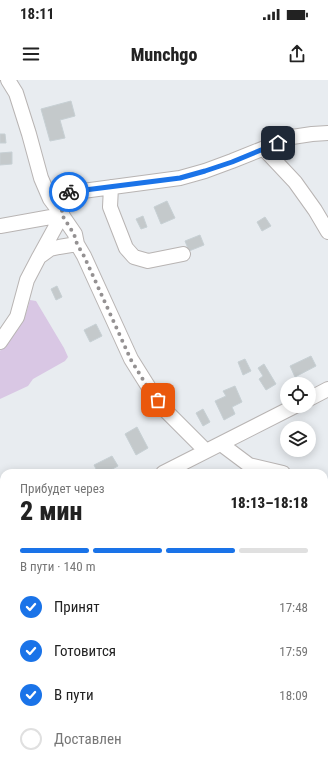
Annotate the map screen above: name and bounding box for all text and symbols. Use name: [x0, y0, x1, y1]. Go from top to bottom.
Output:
text: 18:11: [20, 5, 54, 23]
icon: menu: [20, 43, 42, 65]
icon: share: [286, 43, 308, 65]
text: Munchgo: [131, 44, 197, 65]
pin: [261, 126, 295, 160]
icon: home: [267, 132, 289, 154]
courier: [49, 172, 89, 212]
icon: bike: [58, 181, 80, 203]
map controls: [280, 377, 316, 457]
button: locate: [280, 377, 316, 413]
pin: [141, 383, 175, 417]
icon: bag: [147, 389, 169, 411]
button: layers: [280, 421, 316, 457]
text: Прибудет через: [20, 481, 105, 496]
text: 18:13–18:18: [230, 494, 308, 512]
text: 2 мин: [20, 496, 82, 526]
text: В пути · 140 m: [20, 559, 95, 574]
icon: check: [20, 596, 42, 618]
text: Принят: [54, 598, 100, 616]
text: 17:48: [279, 600, 308, 615]
icon: check: [20, 640, 42, 662]
text: Готовится: [54, 642, 116, 660]
text: 17:59: [279, 644, 308, 659]
icon: check: [20, 684, 42, 706]
text: В пути: [54, 686, 94, 704]
text: 18:09: [279, 688, 308, 703]
text: Доставлен: [54, 730, 122, 748]

